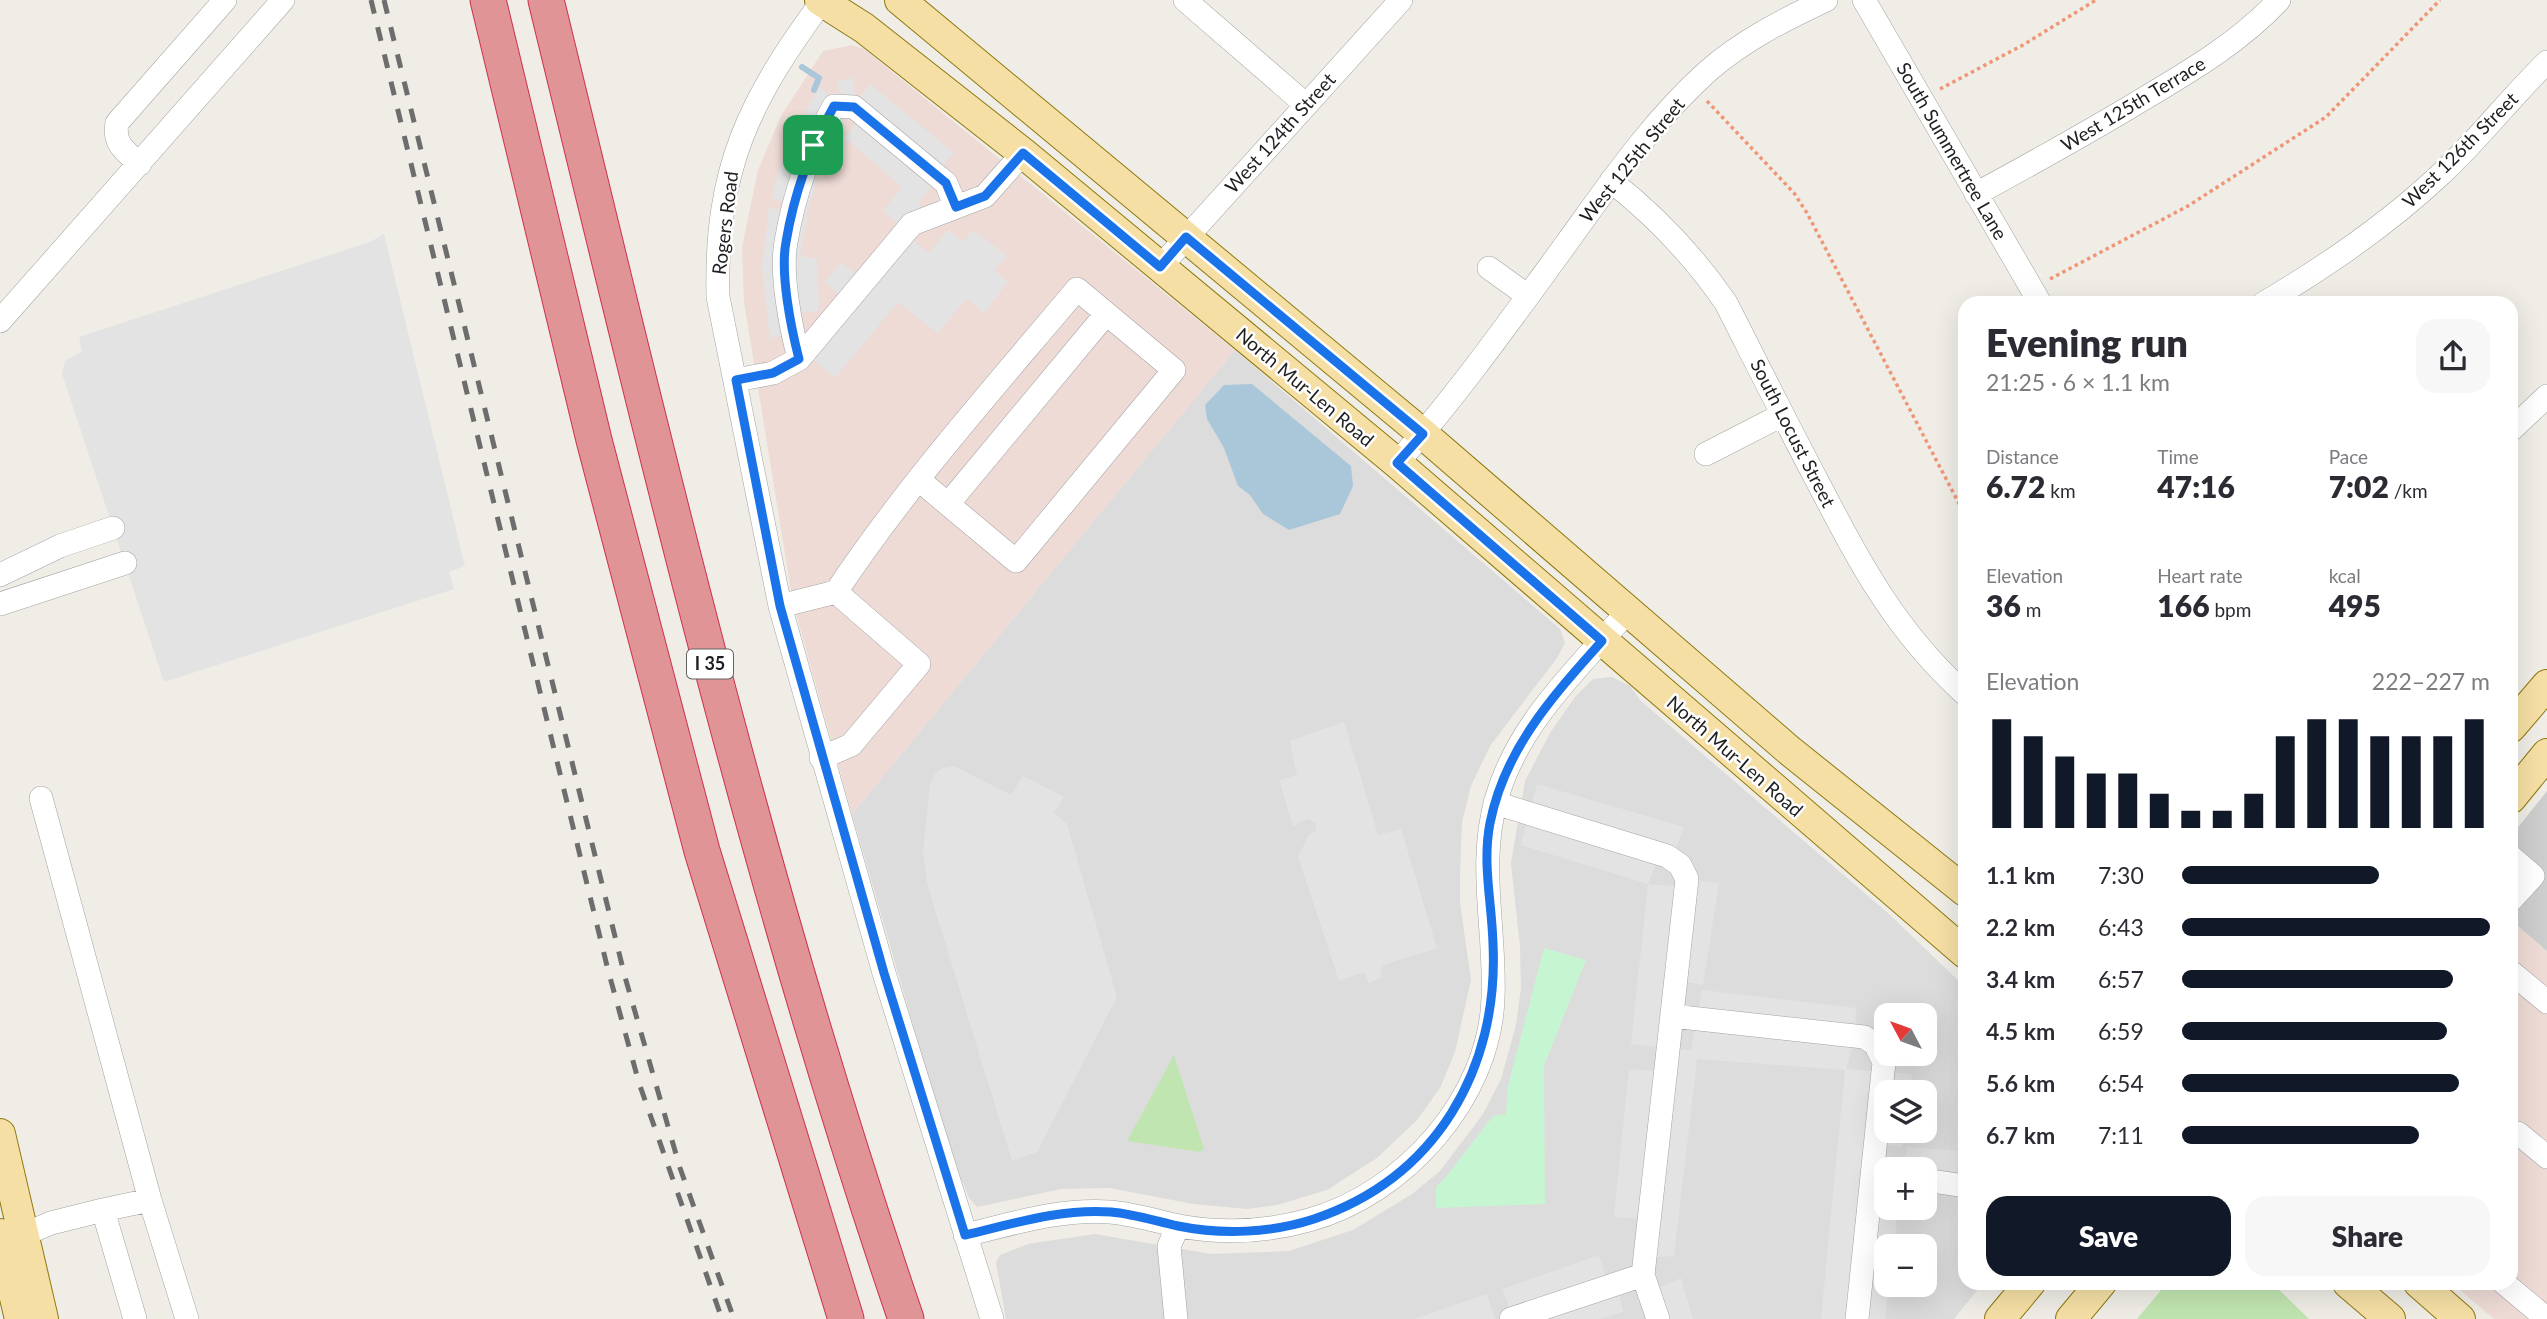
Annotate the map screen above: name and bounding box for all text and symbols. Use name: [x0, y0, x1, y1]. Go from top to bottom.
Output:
street label: West 125th Terrace: [2056, 51, 2209, 156]
street label: South Summertree Lane: [1892, 58, 2013, 244]
street label: West 124th Street: [1220, 68, 1340, 198]
street label: West 126th Street: [2397, 87, 2522, 212]
street label: West 125th Street: [1574, 93, 1689, 227]
pin: [783, 115, 843, 175]
icon: arrive: [794, 126, 832, 164]
street label: Rogers Road: [707, 170, 742, 276]
text: Evening run: [1986, 319, 2188, 365]
button: share: [2416, 319, 2490, 393]
street label: North Mur-Len Road: [1232, 322, 1379, 451]
street label: South Locust Street: [1746, 355, 1841, 511]
text: 21:25 · 6 × 1.1 km: [1986, 368, 2170, 396]
text: Distance: [1986, 445, 2059, 468]
text: Time: [2157, 445, 2199, 468]
text: Pace: [2329, 445, 2368, 468]
text: 6.72: [1986, 468, 2045, 504]
text: 47:16: [2157, 468, 2235, 504]
text: 7:02: [2329, 468, 2389, 504]
text: km: [2045, 479, 2076, 502]
text: /km: [2389, 479, 2428, 502]
text: Elevation: [1986, 564, 2063, 587]
text: Heart rate: [2157, 564, 2243, 587]
text: kcal: [2329, 564, 2361, 587]
text: 36: [1986, 587, 2021, 623]
text: 166: [2157, 587, 2210, 623]
text: 495: [2329, 587, 2381, 623]
text: m: [2021, 598, 2041, 621]
text: bpm: [2210, 598, 2251, 621]
road number: I 35: [687, 650, 733, 678]
text: Elevation: [1986, 667, 2079, 695]
text: 222–227 m: [2372, 667, 2490, 695]
street label: North Mur-Len Road: [1663, 690, 1808, 821]
text: 1.1 km: [1986, 861, 2055, 889]
text: 7:30: [2098, 861, 2144, 889]
text: 2.2 km: [1986, 913, 2055, 941]
text: 6:43: [2098, 913, 2144, 941]
text: 3.4 km: [1986, 965, 2055, 993]
text: 6:57: [2098, 965, 2144, 993]
north arrow: [1874, 1003, 1937, 1066]
map controls: [1874, 1003, 1937, 1297]
text: 4.5 km: [1986, 1017, 2055, 1045]
text: 6:59: [2098, 1017, 2144, 1045]
text: 5.6 km: [1986, 1069, 2055, 1097]
text: 6:54: [2098, 1069, 2144, 1097]
button: layers: [1874, 1080, 1937, 1143]
text: 6.7 km: [1986, 1121, 2055, 1149]
text: 7:11: [2098, 1121, 2144, 1149]
button: +: [1874, 1157, 1937, 1220]
button: Save: [1986, 1196, 2231, 1276]
button: Share: [2245, 1196, 2490, 1276]
button: −: [1874, 1234, 1937, 1297]

